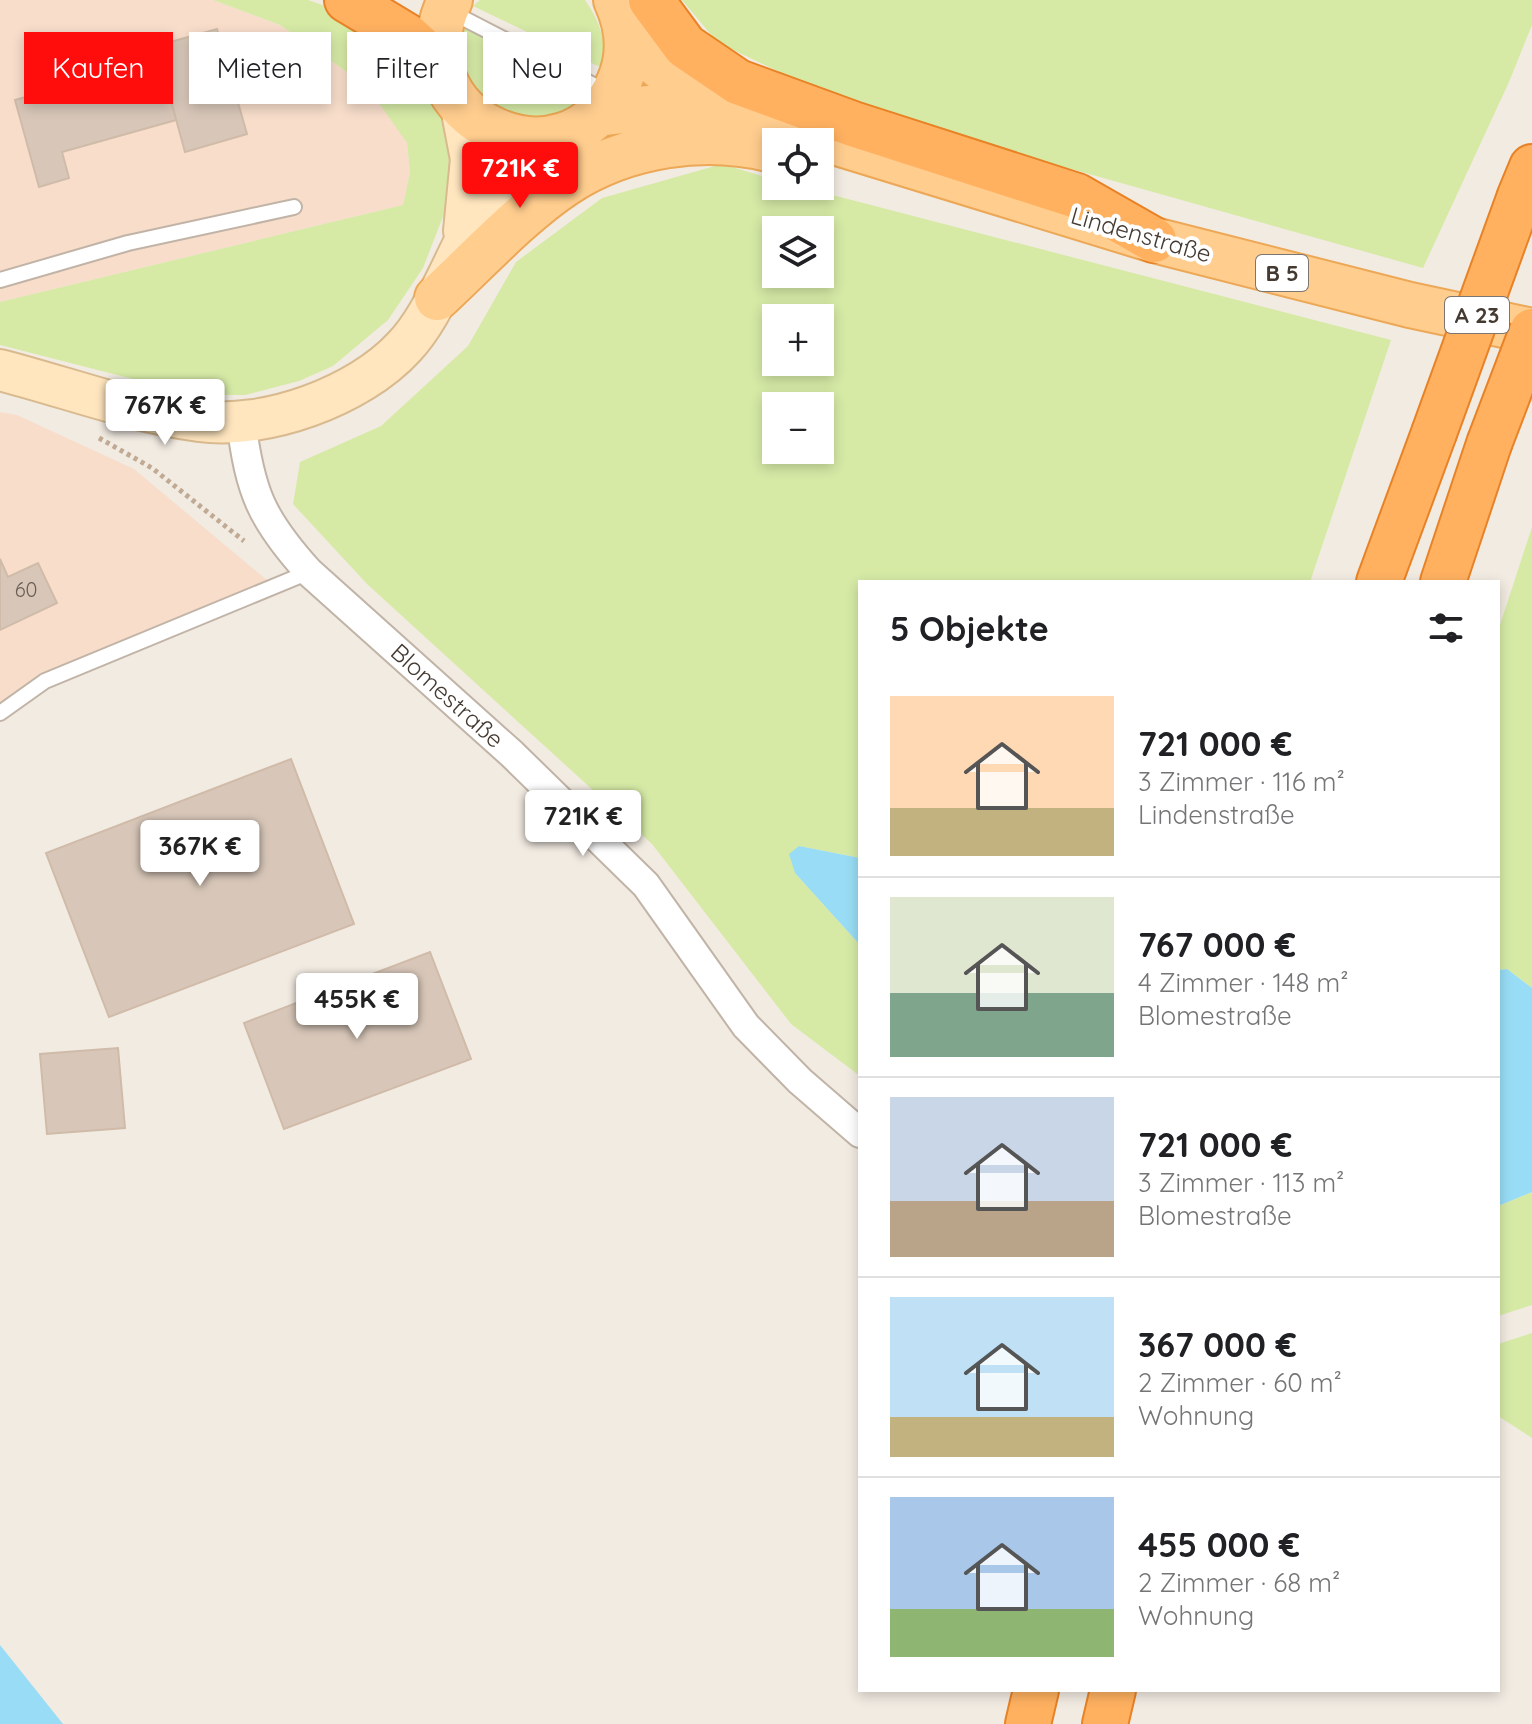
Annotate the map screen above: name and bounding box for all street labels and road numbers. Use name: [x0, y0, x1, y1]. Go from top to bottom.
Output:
street label: Lindenstraße: [1068, 200, 1215, 268]
road number: B 5: [1256, 255, 1308, 291]
road number: A 23: [1445, 297, 1509, 333]
street label: Blomestraße: [385, 637, 510, 754]

